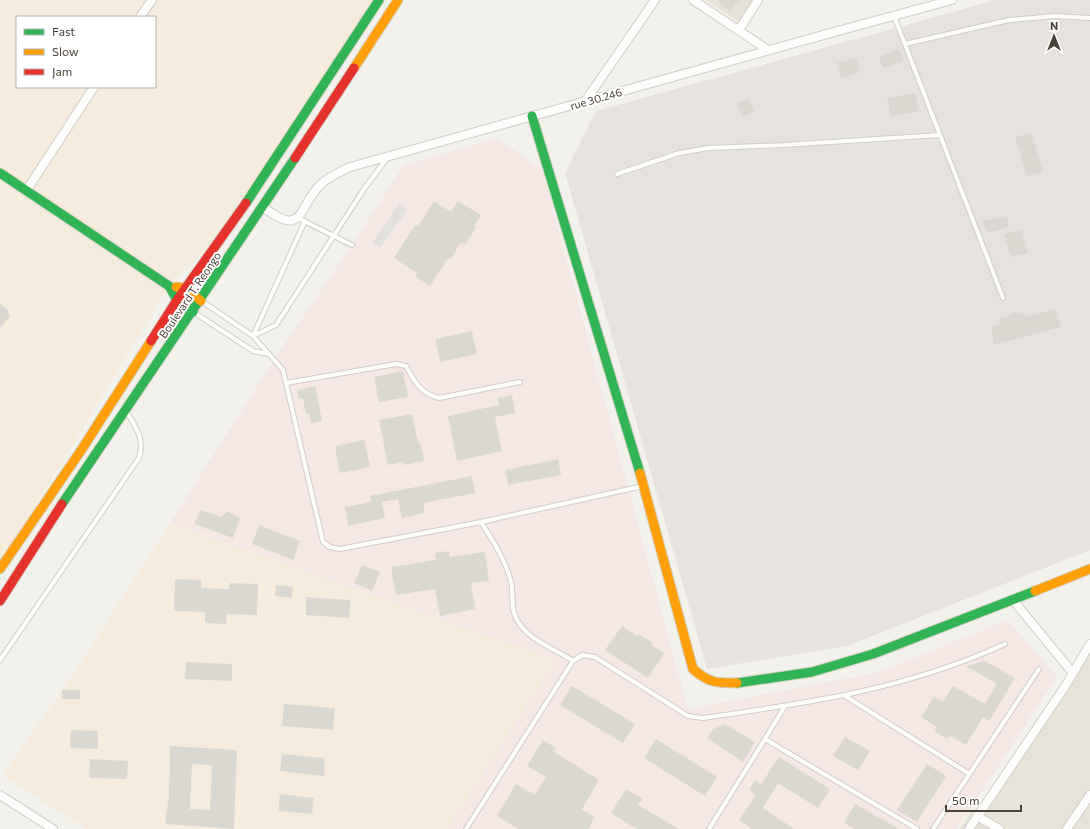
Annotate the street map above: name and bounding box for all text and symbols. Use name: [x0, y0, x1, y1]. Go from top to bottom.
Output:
legend: [16, 16, 156, 88]
north arrow: [1034, 16, 1074, 56]
text: N: [1050, 19, 1058, 32]
text: Fast: [52, 24, 75, 38]
text: Slow: [52, 44, 79, 58]
text: Jam: [52, 64, 72, 79]
street label: rue 30.246: [568, 85, 624, 112]
street label: Boulevard T. Reongo: [156, 249, 224, 340]
scale bar: [946, 787, 1021, 813]
text: 50 m: [952, 793, 980, 807]

